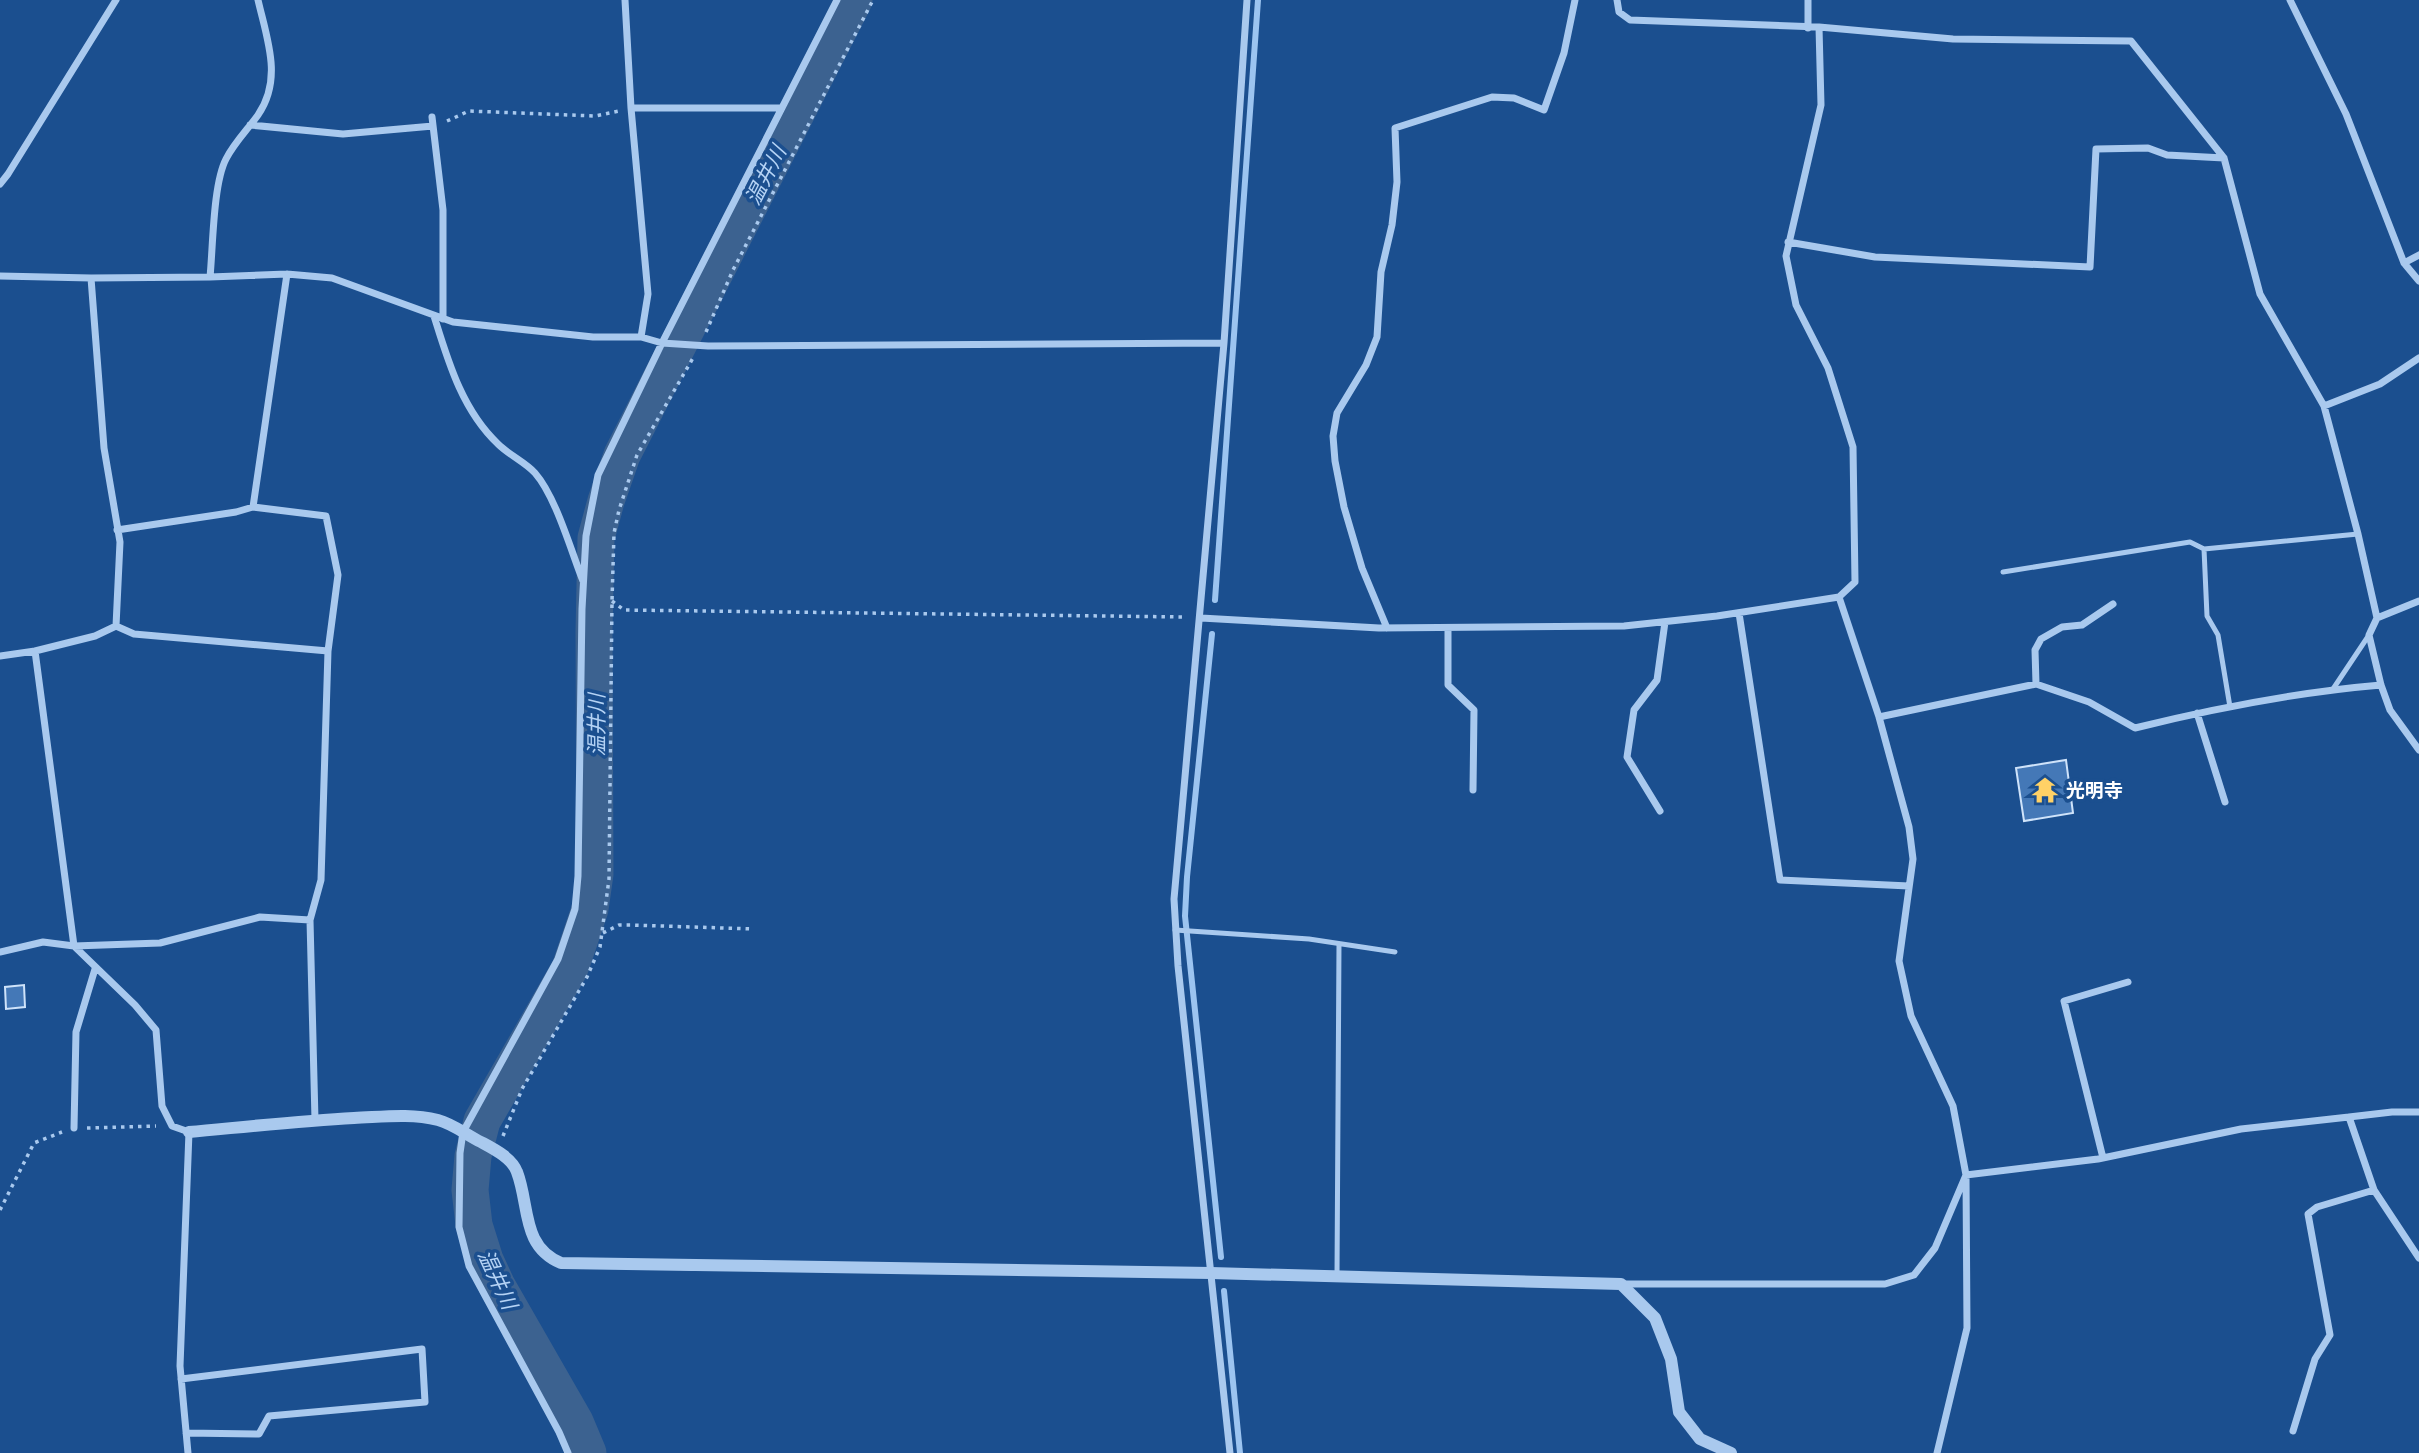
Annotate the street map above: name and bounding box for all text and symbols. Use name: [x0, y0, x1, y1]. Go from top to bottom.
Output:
water label: 温井川: [738, 139, 793, 209]
water label: 温井川: [582, 692, 610, 757]
temple icon: 光明寺: [2030, 775, 2060, 805]
place label: 光明寺: [2066, 778, 2123, 802]
water label: 温井川: [472, 1245, 525, 1315]

